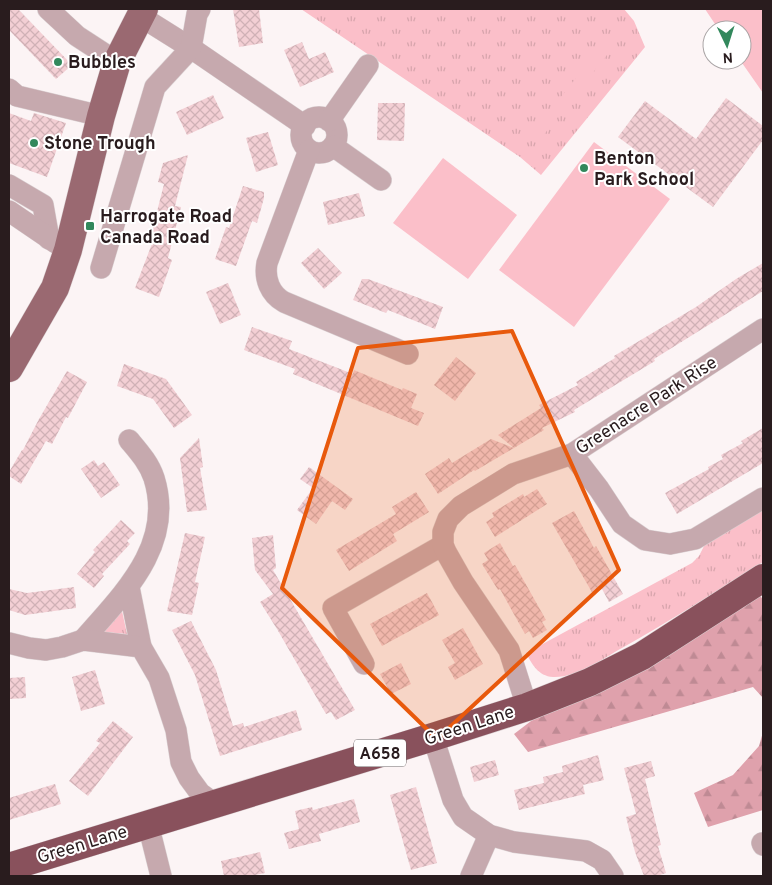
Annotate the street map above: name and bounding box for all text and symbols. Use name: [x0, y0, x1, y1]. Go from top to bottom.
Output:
north arrow: [702, 20, 752, 70]
text: N: [722, 48, 733, 65]
place label: Bubbles: [68, 52, 136, 75]
marker: Bubbles: [52, 56, 64, 68]
place label: Stone Trough: [44, 133, 156, 156]
marker: Stone Trough: [28, 137, 40, 149]
place label: Benton Park School: [594, 148, 694, 192]
marker: Benton Park School: [578, 162, 590, 174]
place label: Harrogate Road Canada Road: [100, 206, 232, 250]
marker: Harrogate Road Canada Road: [84, 220, 96, 232]
street label: Greenacre Park Rise: [572, 352, 722, 461]
street label: Green Lane: [422, 701, 517, 752]
road number: A658: [354, 740, 406, 766]
street label: Green Lane: [35, 821, 130, 870]

